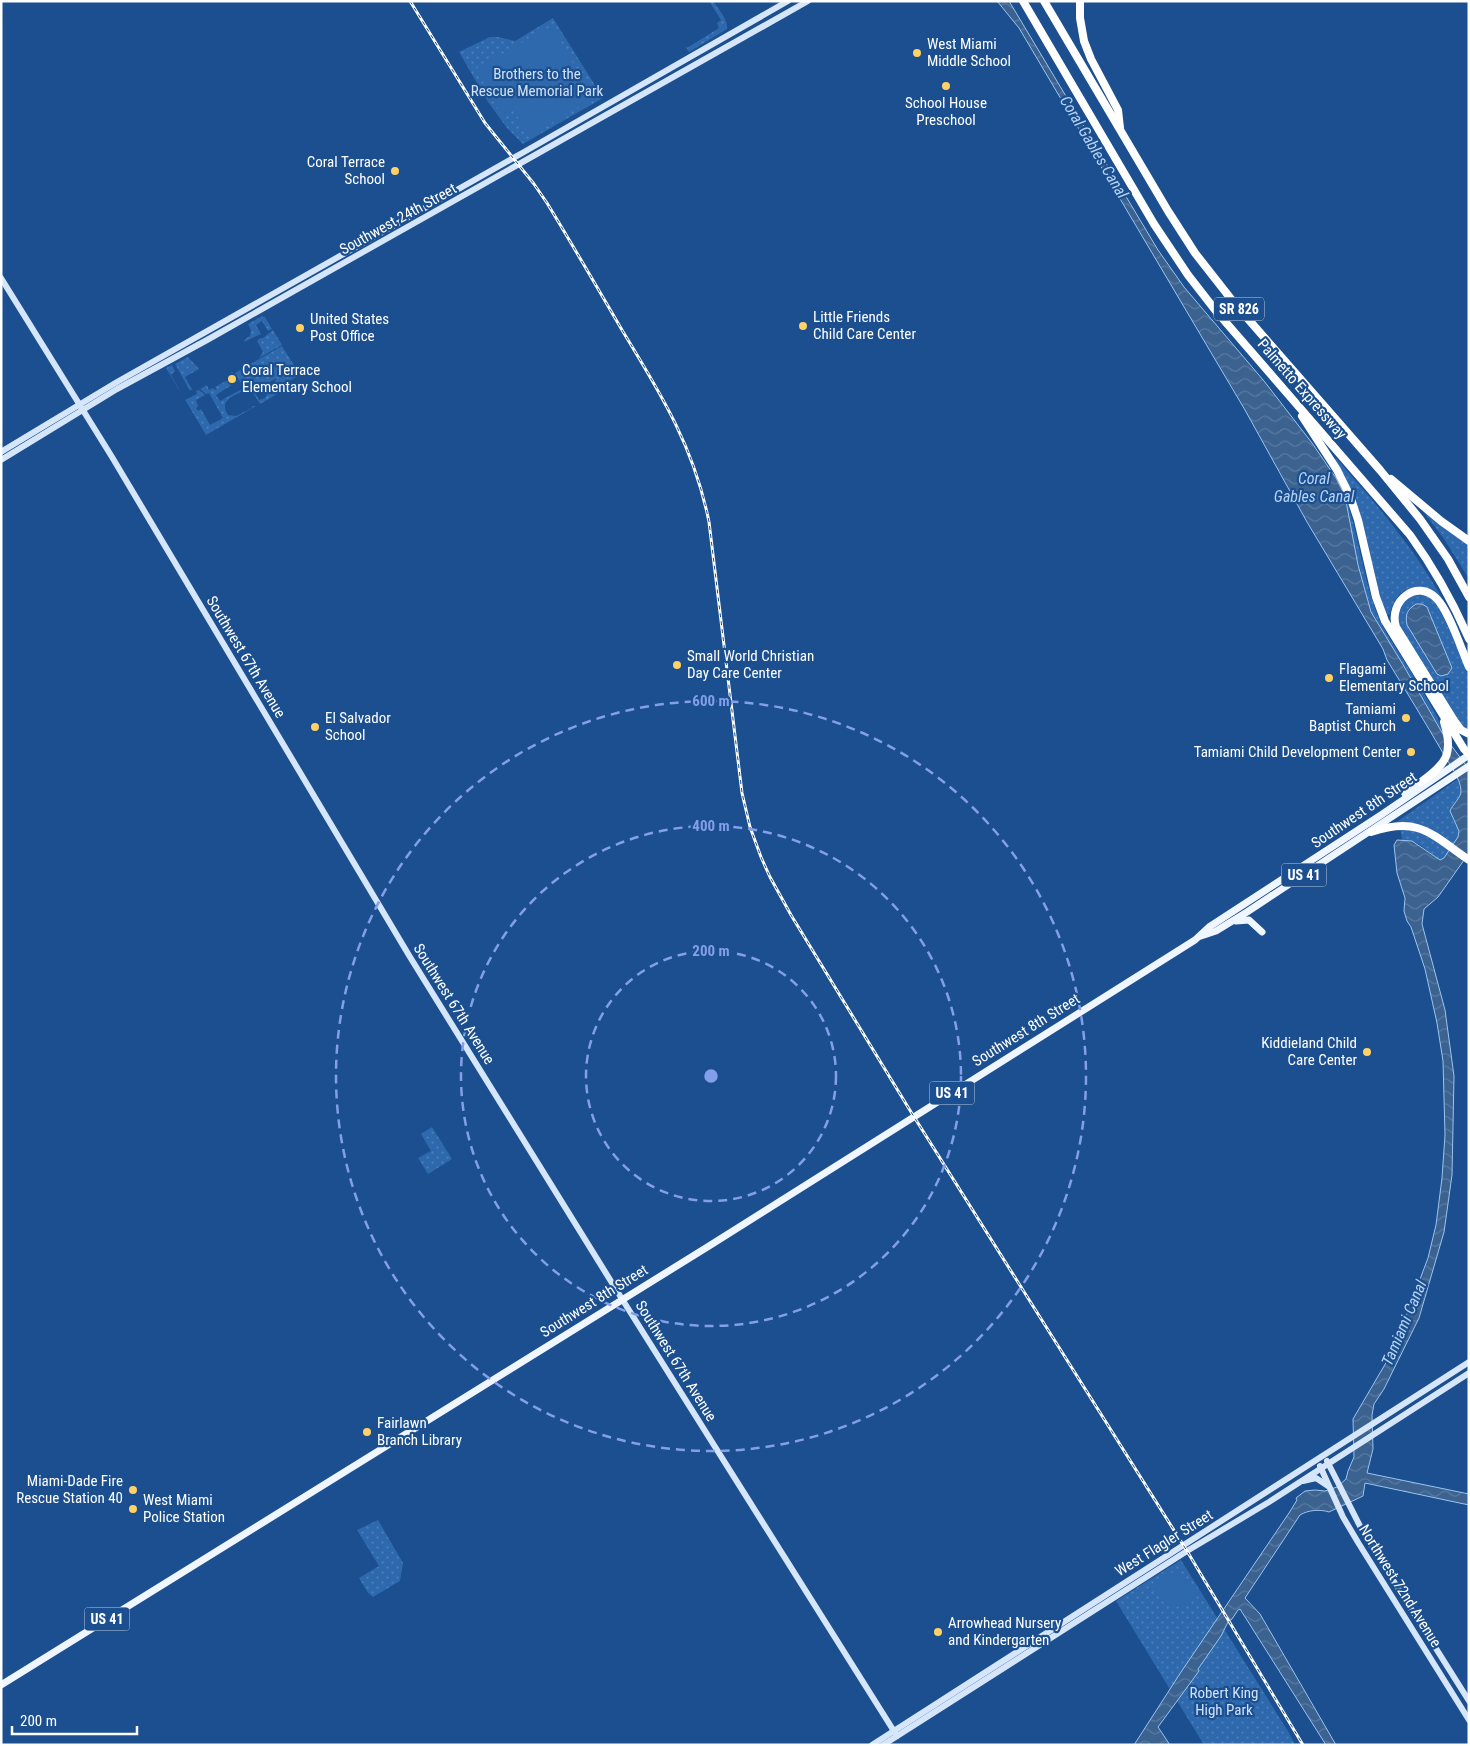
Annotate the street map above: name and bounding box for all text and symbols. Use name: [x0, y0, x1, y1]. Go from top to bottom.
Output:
place label: West Miami Middle School: [927, 35, 1011, 70]
marker: West Miami Middle School: [911, 47, 923, 59]
park label: Brothers to the Rescue Memorial Park: [471, 65, 603, 100]
marker: School House Preschool: [940, 80, 952, 92]
water label: Coral Gables Canal: [1056, 92, 1132, 202]
place label: School House Preschool: [905, 94, 987, 129]
place label: Coral Terrace School: [307, 153, 385, 188]
marker: Coral Terrace School: [389, 165, 401, 177]
street label: Southwest 24th Street: [336, 179, 460, 259]
road number: SR 826: [1214, 298, 1264, 320]
place label: Little Friends Child Care Center: [813, 308, 916, 343]
place label: United States Post Office: [310, 310, 389, 345]
marker: Little Friends Child Care Center: [797, 320, 809, 332]
marker: United States Post Office: [294, 322, 306, 334]
street label: Palmetto Expressway: [1254, 335, 1350, 443]
place label: Coral Terrace Elementary School: [242, 361, 352, 396]
marker: Coral Terrace Elementary School: [226, 373, 238, 385]
water label: Coral Gables Canal: [1274, 469, 1355, 506]
street label: Southwest 67th Avenue: [203, 593, 289, 721]
place label: Small World Christian Day Care Center: [687, 647, 814, 682]
marker: Small World Christian Day Care Center: [671, 659, 683, 671]
place label: Flagami Elementary School: [1339, 660, 1449, 695]
marker: Flagami Elementary School: [1323, 672, 1335, 684]
text: 600 m: [692, 692, 730, 710]
place label: Tamiami Baptist Church: [1309, 700, 1396, 735]
place label: El Salvador School: [325, 709, 391, 744]
marker: Tamiami Baptist Church: [1400, 712, 1412, 724]
marker: El Salvador School: [309, 721, 321, 733]
place label: Tamiami Child Development Center: [1194, 743, 1401, 761]
marker: Tamiami Child Development Center: [1405, 746, 1417, 758]
street label: Southwest 8th Street: [1308, 768, 1420, 852]
text: 400 m: [692, 817, 730, 835]
road number: US 41: [1282, 864, 1326, 886]
street label: Southwest 67th Avenue: [410, 940, 498, 1068]
text: 200 m: [692, 942, 730, 960]
street label: Southwest 8th Street: [969, 990, 1083, 1070]
place label: Kiddieland Child Care Center: [1261, 1034, 1357, 1069]
marker: Kiddieland Child Care Center: [1361, 1046, 1373, 1058]
centre of rings: [702, 1067, 720, 1085]
road number: US 41: [930, 1082, 974, 1104]
street label: Southwest 8th Street: [537, 1261, 651, 1341]
water label: Tamiami Canal: [1377, 1277, 1431, 1369]
street label: Southwest 67th Avenue: [632, 1297, 720, 1425]
place label: Fairlawn Branch Library: [377, 1414, 462, 1449]
marker: Fairlawn Branch Library: [361, 1426, 373, 1438]
place label: Miami-Dade Fire Rescue Station 40: [16, 1472, 123, 1507]
marker: Miami-Dade Fire Rescue Station 40: [127, 1484, 139, 1496]
place label: West Miami Police Station: [143, 1491, 225, 1526]
marker: West Miami Police Station: [127, 1503, 139, 1515]
street label: West Flagler Street: [1112, 1506, 1216, 1580]
street label: Northwest 72nd Avenue: [1355, 1521, 1445, 1651]
road number: US 41: [84, 1608, 130, 1630]
place label: Arrowhead Nursery and Kindergarten: [948, 1614, 1061, 1649]
marker: Arrowhead Nursery and Kindergarten: [932, 1626, 944, 1638]
park label: Robert King High Park: [1189, 1684, 1259, 1719]
scale bar: [12, 1704, 138, 1736]
text: 200 m: [20, 1712, 57, 1730]

